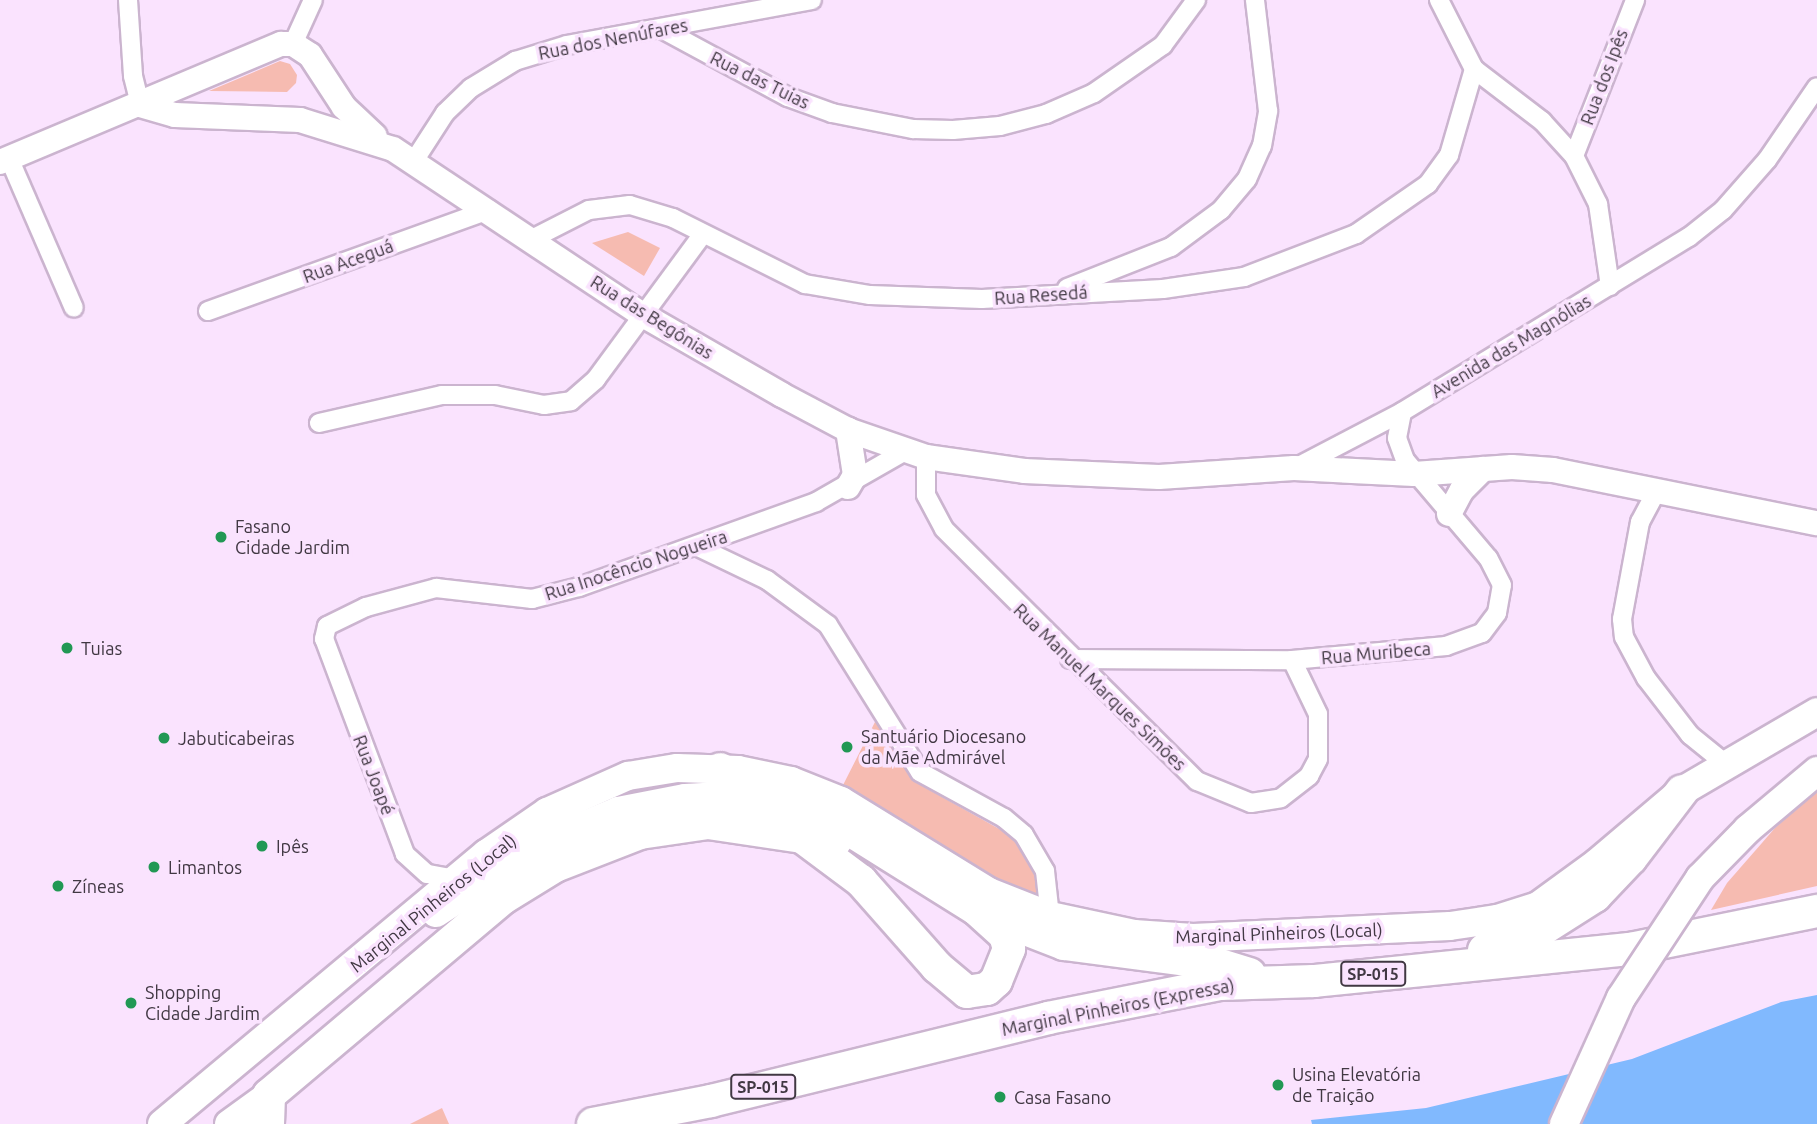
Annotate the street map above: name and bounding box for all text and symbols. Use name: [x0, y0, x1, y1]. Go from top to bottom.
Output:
street label: Rua dos Nenúfares: [536, 14, 690, 64]
street label: Rua dos Ipês: [1576, 26, 1632, 128]
street label: Rua das Tuias: [707, 47, 813, 113]
street label: Rua Aceguá: [300, 235, 396, 287]
street label: Rua das Begônias: [587, 271, 717, 363]
street label: Rua Resedá: [994, 281, 1088, 309]
street label: Avenida das Magnólias: [1427, 290, 1595, 402]
place label: Fasano Cidade Jardim: [235, 516, 350, 558]
street label: Rua Inocêncio Nogueira: [542, 525, 730, 605]
marker: Fasano Cidade Jardim: [213, 529, 229, 545]
street label: Rua Manuel Marques Simões: [1009, 599, 1191, 775]
place label: Tuias: [81, 637, 122, 659]
street label: Rua Muribeca: [1320, 637, 1432, 669]
marker: Tuias: [59, 640, 75, 656]
place label: Santuário Diocesano da Mãe Admirável: [861, 726, 1026, 768]
place label: Jabuticabeiras: [178, 727, 295, 749]
marker: Jabuticabeiras: [156, 730, 172, 746]
street label: Rua Joapé: [349, 732, 399, 818]
marker: Santuário Diocesano da Mãe Admirável: [839, 739, 855, 755]
street label: Marginal Pinheiros (Local): [346, 829, 520, 977]
place label: Ipês: [276, 835, 309, 857]
marker: Ipês: [254, 838, 270, 854]
place label: Limantos: [168, 856, 242, 878]
marker: Limantos: [146, 859, 162, 875]
place label: Zíneas: [72, 875, 124, 897]
marker: Zíneas: [50, 878, 66, 894]
street label: Marginal Pinheiros (Local): [1175, 919, 1383, 947]
road number: SP-015: [1340, 962, 1406, 986]
street label: Marginal Pinheiros (Expressa): [1000, 974, 1236, 1040]
place label: Shopping Cidade Jardim: [145, 982, 260, 1024]
marker: Shopping Cidade Jardim: [123, 995, 139, 1011]
place label: Usina Elevatória de Traição: [1292, 1064, 1421, 1106]
road number: SP-015: [730, 1074, 796, 1100]
marker: Usina Elevatória de Traição: [1270, 1077, 1286, 1093]
place label: Casa Fasano: [1014, 1086, 1111, 1108]
marker: Casa Fasano: [992, 1089, 1008, 1105]

